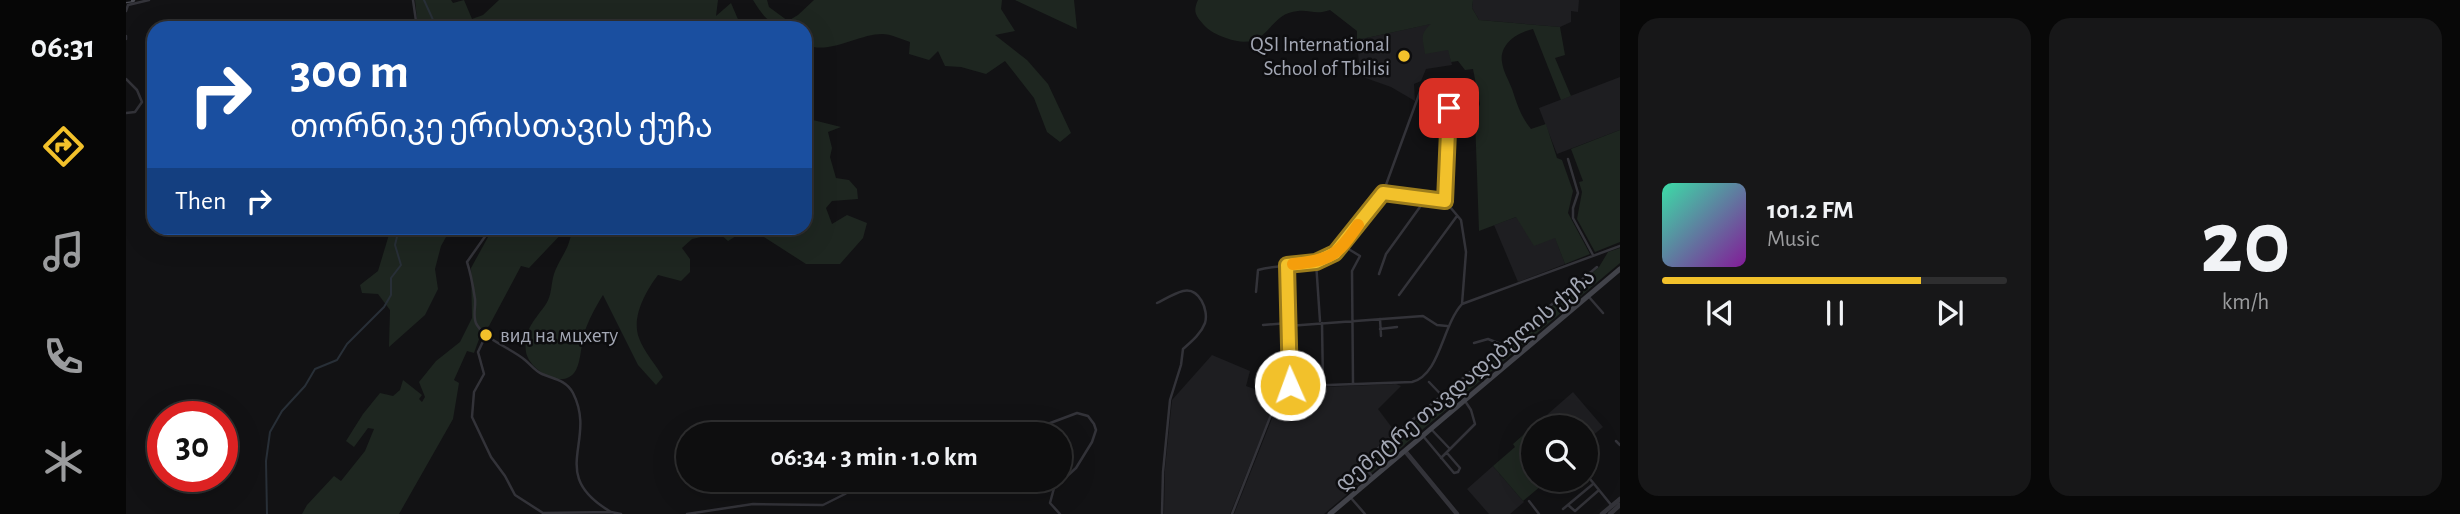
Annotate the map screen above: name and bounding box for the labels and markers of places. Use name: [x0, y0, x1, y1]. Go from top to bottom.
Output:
place label: QSI International School of Tbilisi: [1250, 34, 1390, 79]
marker: QSI International School of Tbilisi: [1396, 48, 1412, 64]
pin: [1419, 78, 1479, 138]
place label: вид на мцхету: [500, 325, 618, 346]
marker: вид на мцхету: [478, 327, 494, 343]

